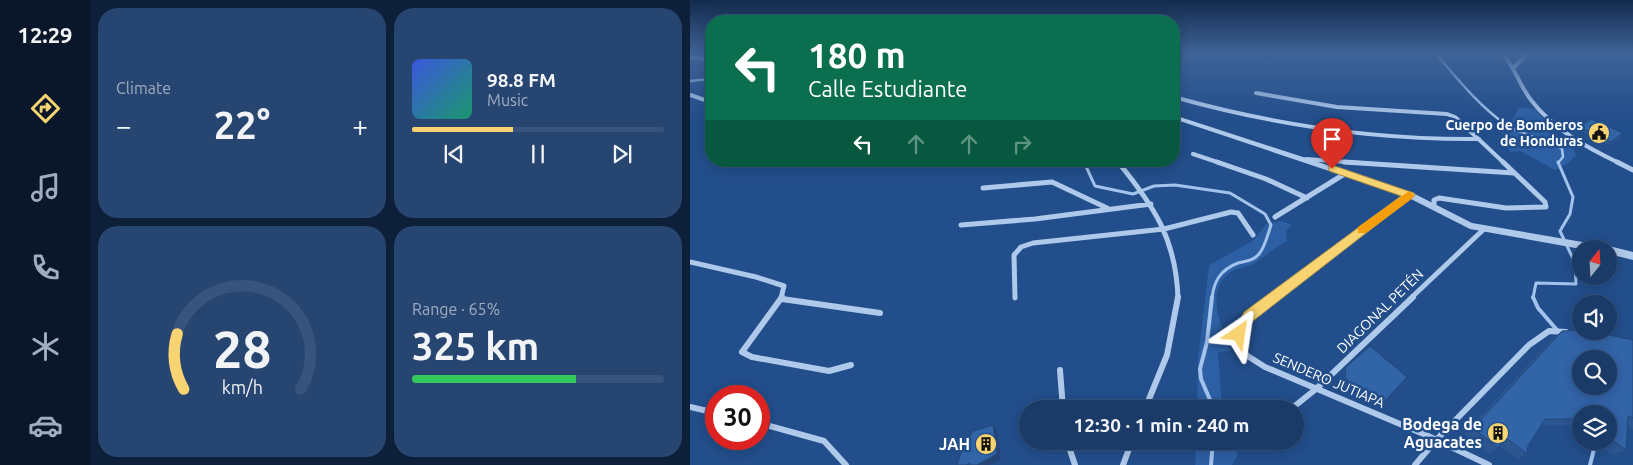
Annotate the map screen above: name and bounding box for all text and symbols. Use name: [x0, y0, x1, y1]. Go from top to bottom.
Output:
text: 12:29: [17, 22, 73, 47]
icon: left: [725, 35, 790, 100]
text: 180 m: [808, 35, 906, 75]
text: 98.8 FM: [487, 69, 556, 91]
text: Calle Estudiante: [808, 76, 967, 101]
text: Climate: [116, 79, 171, 97]
icon: directions: [28, 91, 63, 126]
text: Music: [487, 91, 528, 109]
text: 22°: [214, 104, 270, 146]
text: −: [116, 110, 132, 141]
text: +: [352, 110, 368, 141]
place label: Cuerpo de Bomberos de Honduras: [1445, 117, 1583, 149]
pin: [1311, 118, 1353, 169]
public building icon: Cuerpo de Bomberos de Honduras: [1587, 121, 1611, 145]
icon: arrive: [1318, 125, 1346, 153]
icon: left: [849, 130, 877, 158]
icon: ahead: [902, 130, 930, 158]
icon: ahead: [955, 130, 983, 158]
icon: right: [1008, 130, 1036, 158]
icon: previous: [440, 140, 468, 168]
icon: pause: [524, 140, 552, 168]
icon: next: [608, 140, 636, 168]
icon: music: [28, 170, 63, 205]
north arrow: [1572, 240, 1618, 285]
map controls: [1572, 240, 1617, 450]
icon: phone: [28, 250, 63, 285]
street label: DIAGONAL PETÉN: [1333, 265, 1427, 356]
button: sound: [1572, 295, 1617, 340]
text: Range · 65%: [412, 300, 500, 318]
position arrow: [1212, 307, 1264, 359]
text: 28: [213, 320, 271, 378]
text: 325 km: [412, 325, 539, 367]
icon: climate: [28, 329, 63, 364]
street label: SENDERO JUTIAPA: [1271, 349, 1387, 411]
button: search: [1572, 350, 1617, 395]
text: km/h: [221, 377, 263, 397]
speed limit sign: 30: [705, 385, 770, 450]
button: layers: [1572, 405, 1617, 450]
icon: car: [28, 408, 63, 443]
text: 12:30 · 1 min · 240 m: [1074, 414, 1249, 436]
place label: Bodega de Aguacates: [1402, 415, 1482, 451]
building icon: Bodega de Aguacates: [1486, 421, 1510, 445]
building icon: JAH: [974, 432, 998, 456]
place label: JAH: [939, 435, 970, 453]

